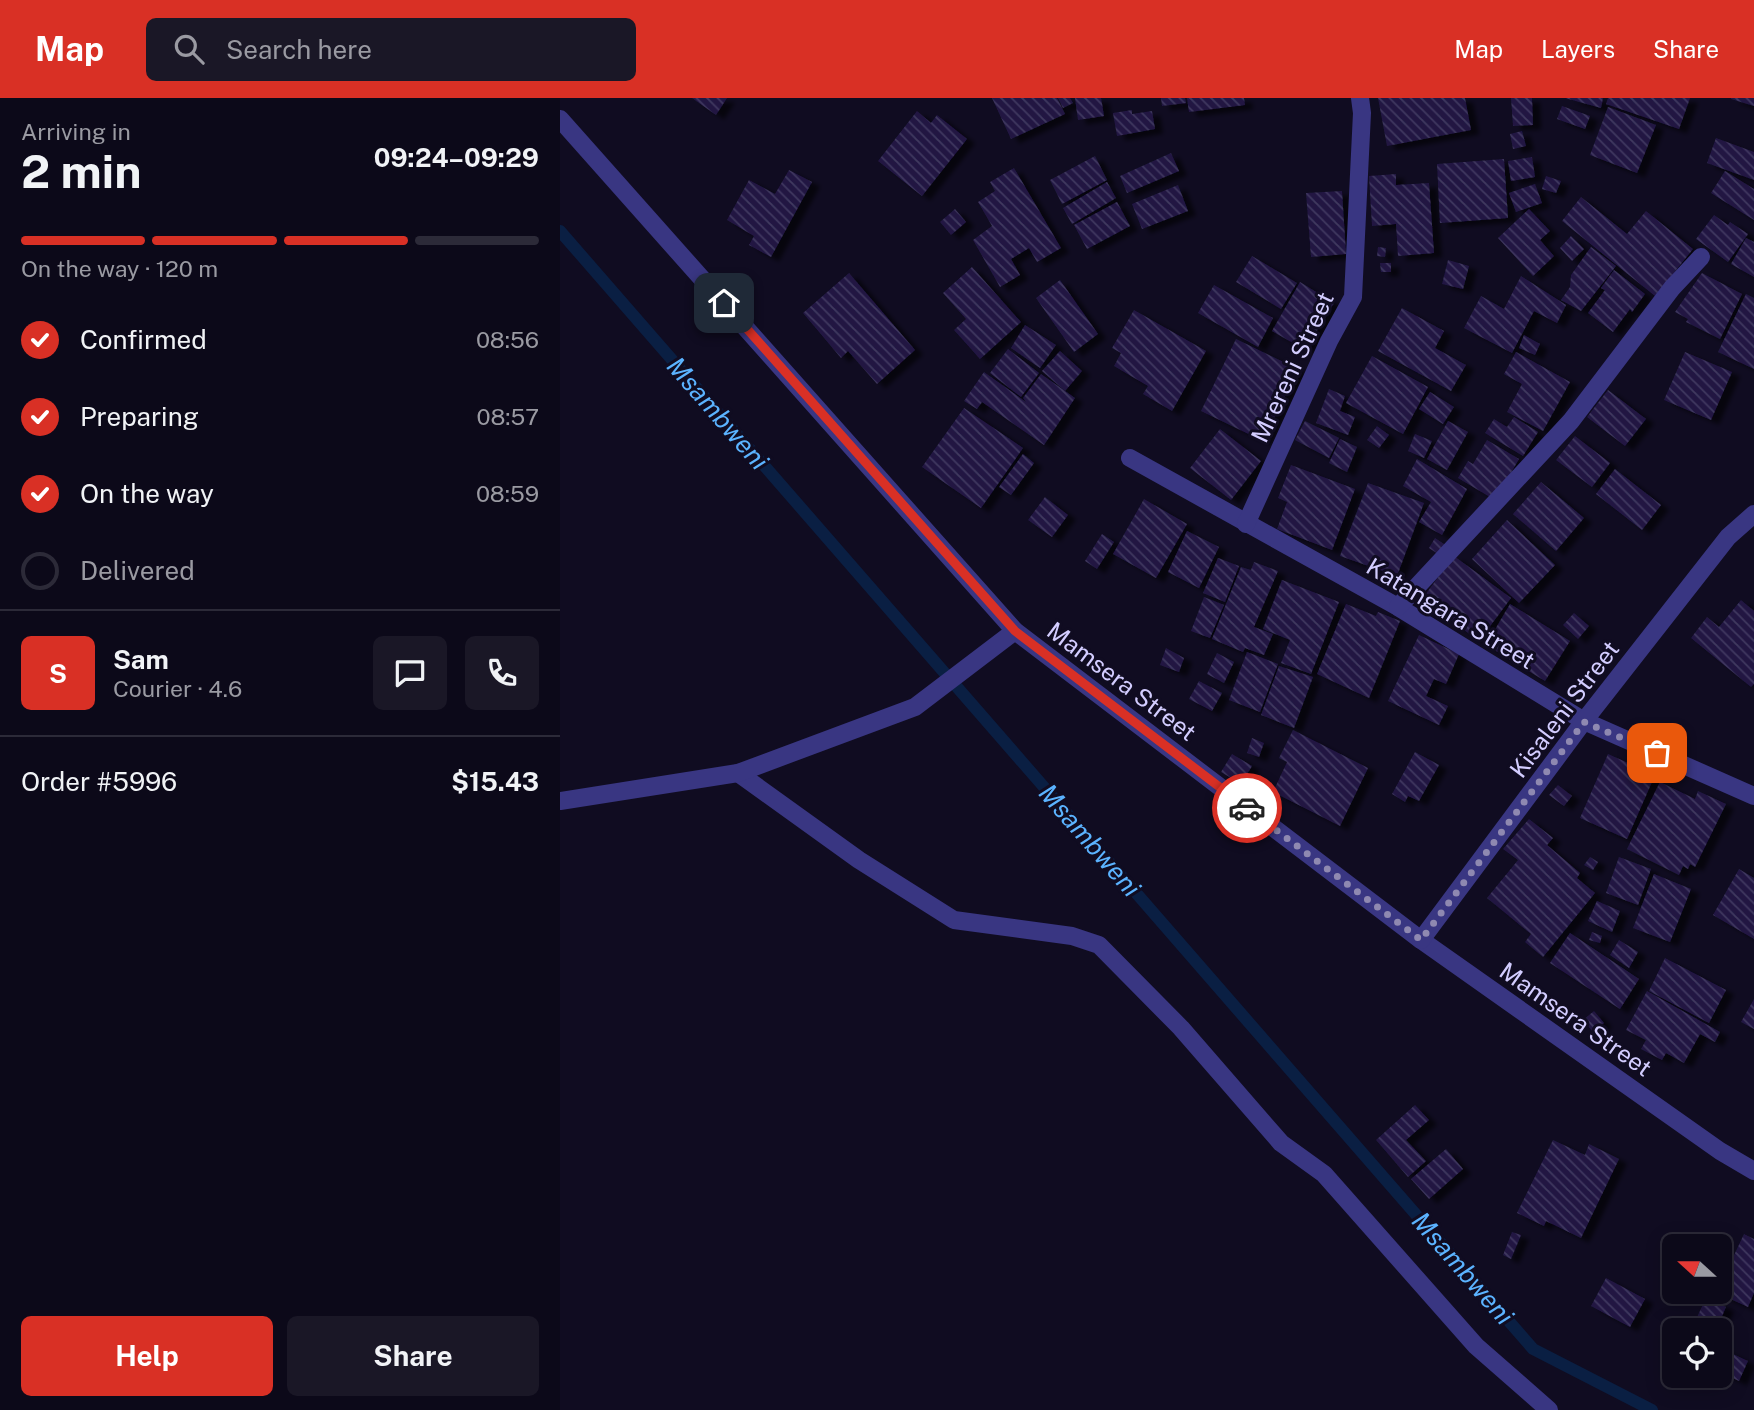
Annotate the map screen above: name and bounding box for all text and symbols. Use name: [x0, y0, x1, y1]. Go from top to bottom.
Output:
search box: [146, 18, 636, 81]
text: Map: [35, 30, 104, 68]
icon: search: [170, 30, 208, 68]
text: Search here: [226, 34, 372, 65]
text: Map: [1454, 35, 1503, 63]
text: Layers: [1541, 35, 1615, 63]
text: Share: [1653, 35, 1719, 63]
text: Arriving in: [21, 118, 131, 145]
text: 09:24–09:29: [374, 142, 539, 173]
text: 2 min: [21, 144, 141, 198]
text: On the way · 120 m: [21, 255, 218, 282]
pin: [694, 273, 754, 333]
icon: home: [705, 284, 743, 322]
street label: Mrereni Street: [1245, 287, 1339, 447]
icon: check: [21, 321, 59, 359]
text: Confirmed: [80, 324, 207, 355]
text: 08:56: [476, 326, 539, 353]
water label: Msambweni: [661, 350, 776, 476]
icon: check: [21, 398, 59, 436]
text: Preparing: [80, 401, 199, 432]
text: 08:57: [476, 403, 539, 430]
icon: check: [21, 475, 59, 513]
text: On the way: [80, 478, 214, 509]
text: 08:59: [476, 480, 539, 507]
street label: Katangara Street: [1362, 552, 1540, 674]
text: Delivered: [80, 555, 195, 586]
street label: Mamsera Street: [1042, 616, 1202, 746]
street label: Kisaleni Street: [1504, 635, 1624, 783]
button: chat: [373, 636, 447, 710]
button: phone: [465, 636, 539, 710]
text: Sam: [113, 644, 169, 675]
text: S: [49, 658, 67, 689]
text: Courier · 4.6: [113, 675, 242, 702]
pin: [1627, 723, 1687, 783]
icon: bag: [1638, 734, 1676, 772]
text: Order #5996: [21, 766, 177, 797]
text: $15.43: [451, 766, 539, 797]
courier: [1212, 773, 1282, 843]
water label: Msambweni: [1033, 777, 1148, 903]
icon: car: [1228, 789, 1266, 827]
street label: Mamsera Street: [1495, 956, 1657, 1082]
water label: Msambweni: [1406, 1205, 1521, 1331]
north arrow: [1662, 1234, 1732, 1304]
map controls: [1662, 1234, 1732, 1388]
button: Help: [21, 1316, 273, 1396]
button: Share: [287, 1316, 539, 1396]
button: locate: [1662, 1318, 1732, 1388]

